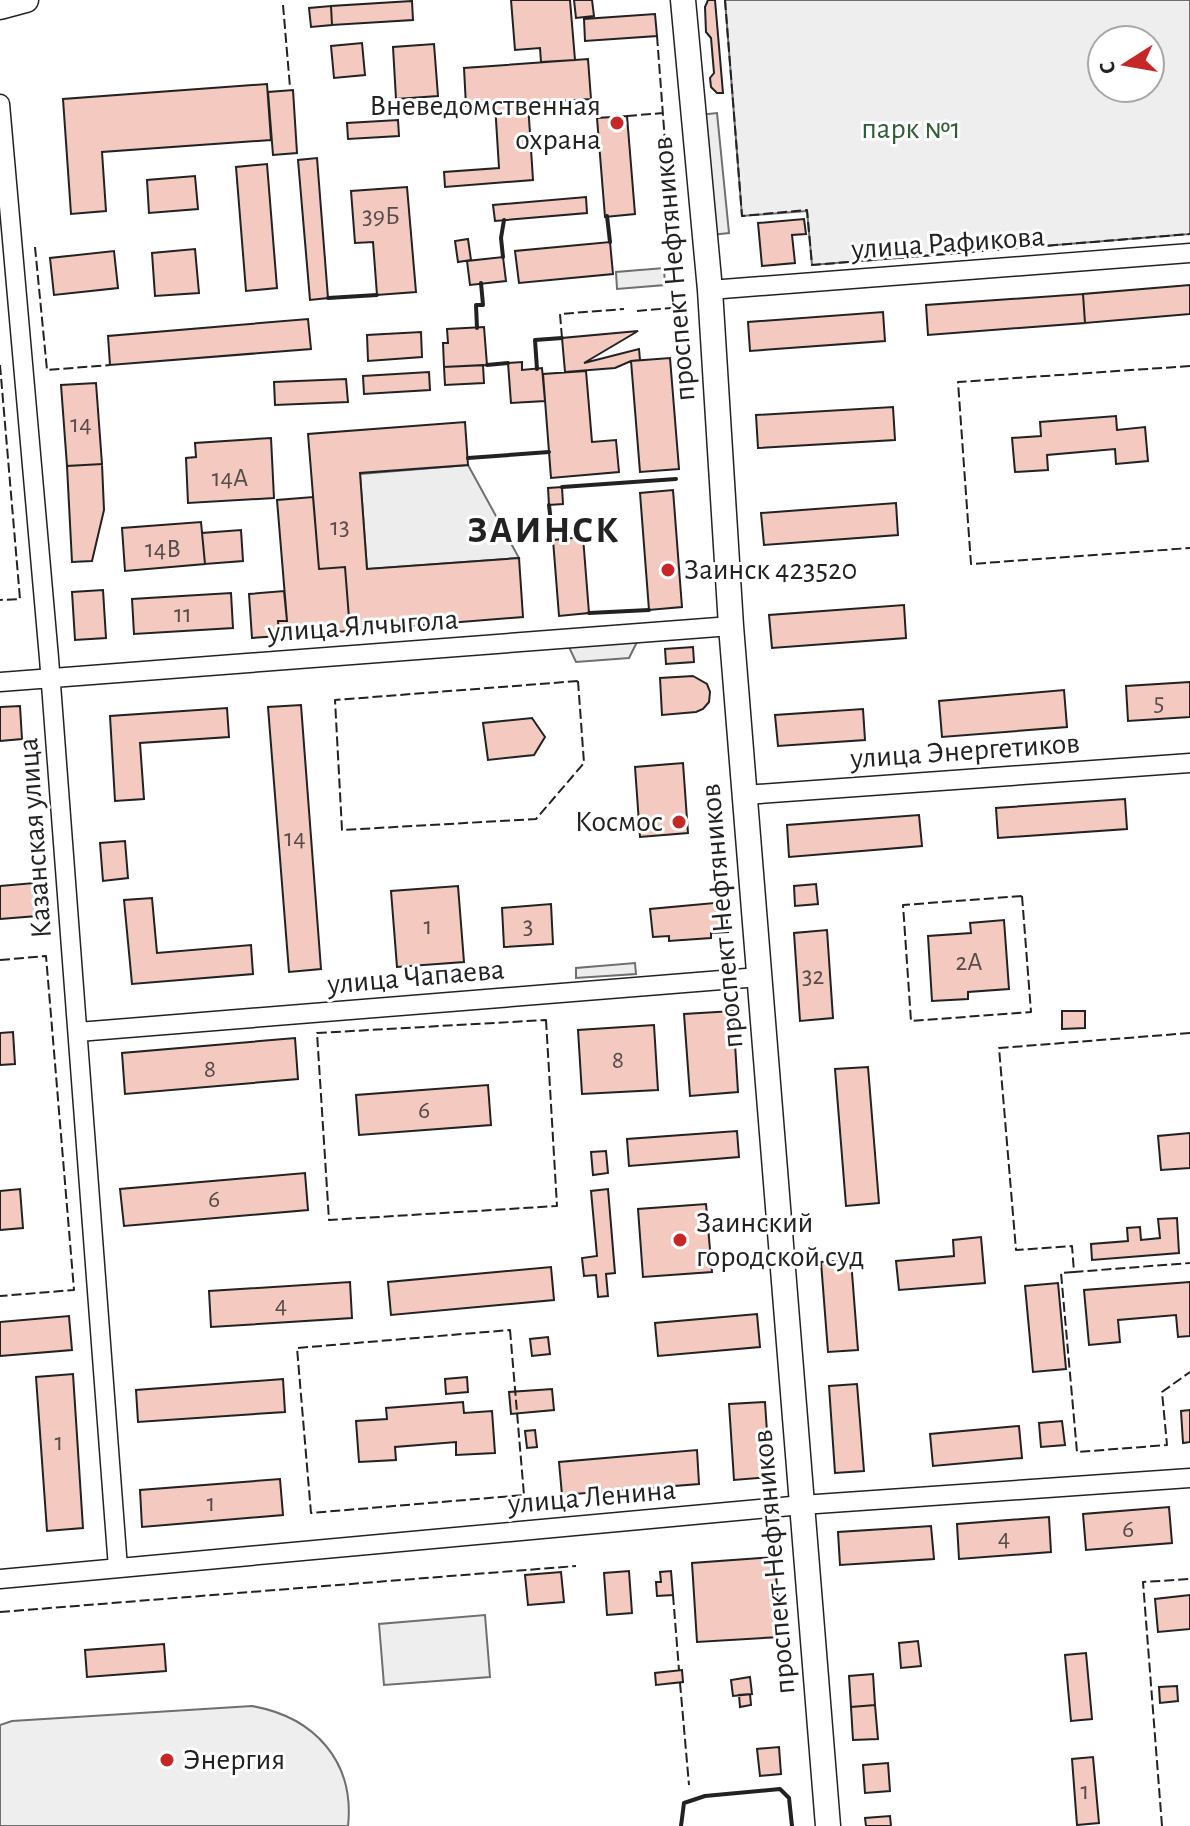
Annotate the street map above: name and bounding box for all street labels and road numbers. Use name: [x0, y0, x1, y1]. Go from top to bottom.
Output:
street label: проспект Нефтяников: [647, 135, 701, 403]
street label: улица Рафикова: [849, 221, 1046, 265]
street label: улица Ялчыгола: [266, 604, 459, 648]
street label: улица Энергетиков: [848, 728, 1081, 774]
street label: Казанская улица: [13, 737, 57, 939]
street label: проспект Нефтяников: [695, 782, 749, 1050]
street label: улица Чапаева: [325, 954, 506, 1000]
street label: проспект Нефтяников: [747, 1428, 801, 1696]
street label: улица Ленина: [506, 1475, 677, 1519]

